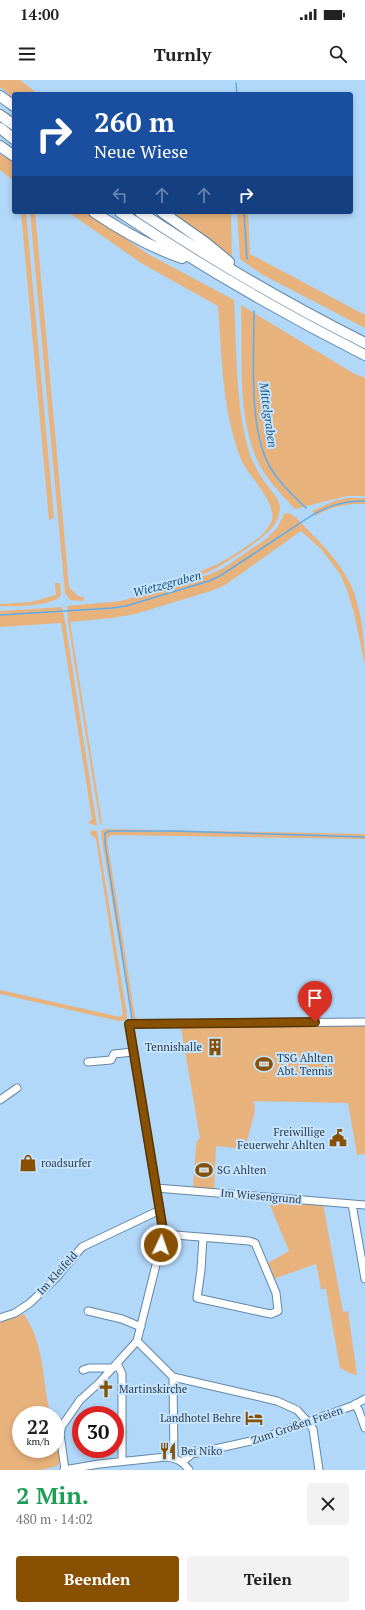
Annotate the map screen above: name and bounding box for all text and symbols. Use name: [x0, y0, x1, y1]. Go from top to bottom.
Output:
text: 14:00: [20, 4, 59, 24]
text: Turnly: [154, 42, 211, 66]
icon: menu: [16, 43, 38, 65]
icon: search: [327, 43, 349, 65]
text: 260 m: [94, 103, 175, 140]
icon: right: [28, 108, 80, 160]
text: Neue Wiese: [94, 139, 188, 163]
icon: left: [109, 184, 131, 206]
icon: ahead: [151, 184, 173, 206]
icon: ahead: [193, 184, 215, 206]
icon: right: [235, 184, 257, 206]
water label: Mittelgraben: [256, 380, 280, 449]
water label: Wietzegraben: [131, 567, 203, 600]
pin: [298, 981, 332, 1022]
icon: arrive: [304, 987, 326, 1009]
building icon: Tennishalle: [205, 1037, 225, 1057]
place label: Tennishalle: [145, 1040, 202, 1054]
place label: TSG Ahlten Abt. Tennis: [277, 1051, 334, 1078]
sports icon: TSG Ahlten Abt. Tennis: [254, 1054, 274, 1074]
place label: Freiwillige Feuerwehr Ahlten: [237, 1125, 325, 1152]
public building icon: Freiwillige Feuerwehr Ahlten: [328, 1128, 348, 1148]
shop icon: roadsurfer: [18, 1153, 38, 1173]
place label: roadsurfer: [41, 1156, 92, 1170]
sports icon: SG Ahlten: [194, 1160, 214, 1180]
place label: SG Ahlten: [217, 1163, 267, 1177]
street label: Im Wiesengrund: [220, 1185, 302, 1207]
position arrow: [140, 1224, 182, 1266]
street label: Im Kleifeld: [34, 1248, 80, 1298]
church icon: Martinskirche: [96, 1379, 116, 1399]
place label: Martinskirche: [119, 1382, 188, 1396]
street label: Zum Großen Freien: [249, 1403, 345, 1447]
speed limit sign: 30: [72, 1406, 124, 1458]
hotel icon: Landhotel Behre: [244, 1408, 264, 1428]
place label: Landhotel Behre: [160, 1411, 241, 1425]
text: 22: [27, 1413, 49, 1440]
text: km/h: [26, 1435, 50, 1448]
restaurant icon: Bei Niko: [158, 1441, 178, 1461]
place label: Bei Niko: [181, 1444, 222, 1458]
text: 2 Min.: [16, 1479, 89, 1511]
button: close: [307, 1483, 349, 1525]
text: 480 m · 14:02: [16, 1510, 93, 1528]
button: Beenden: [16, 1556, 179, 1602]
button: Teilen: [187, 1556, 349, 1602]

